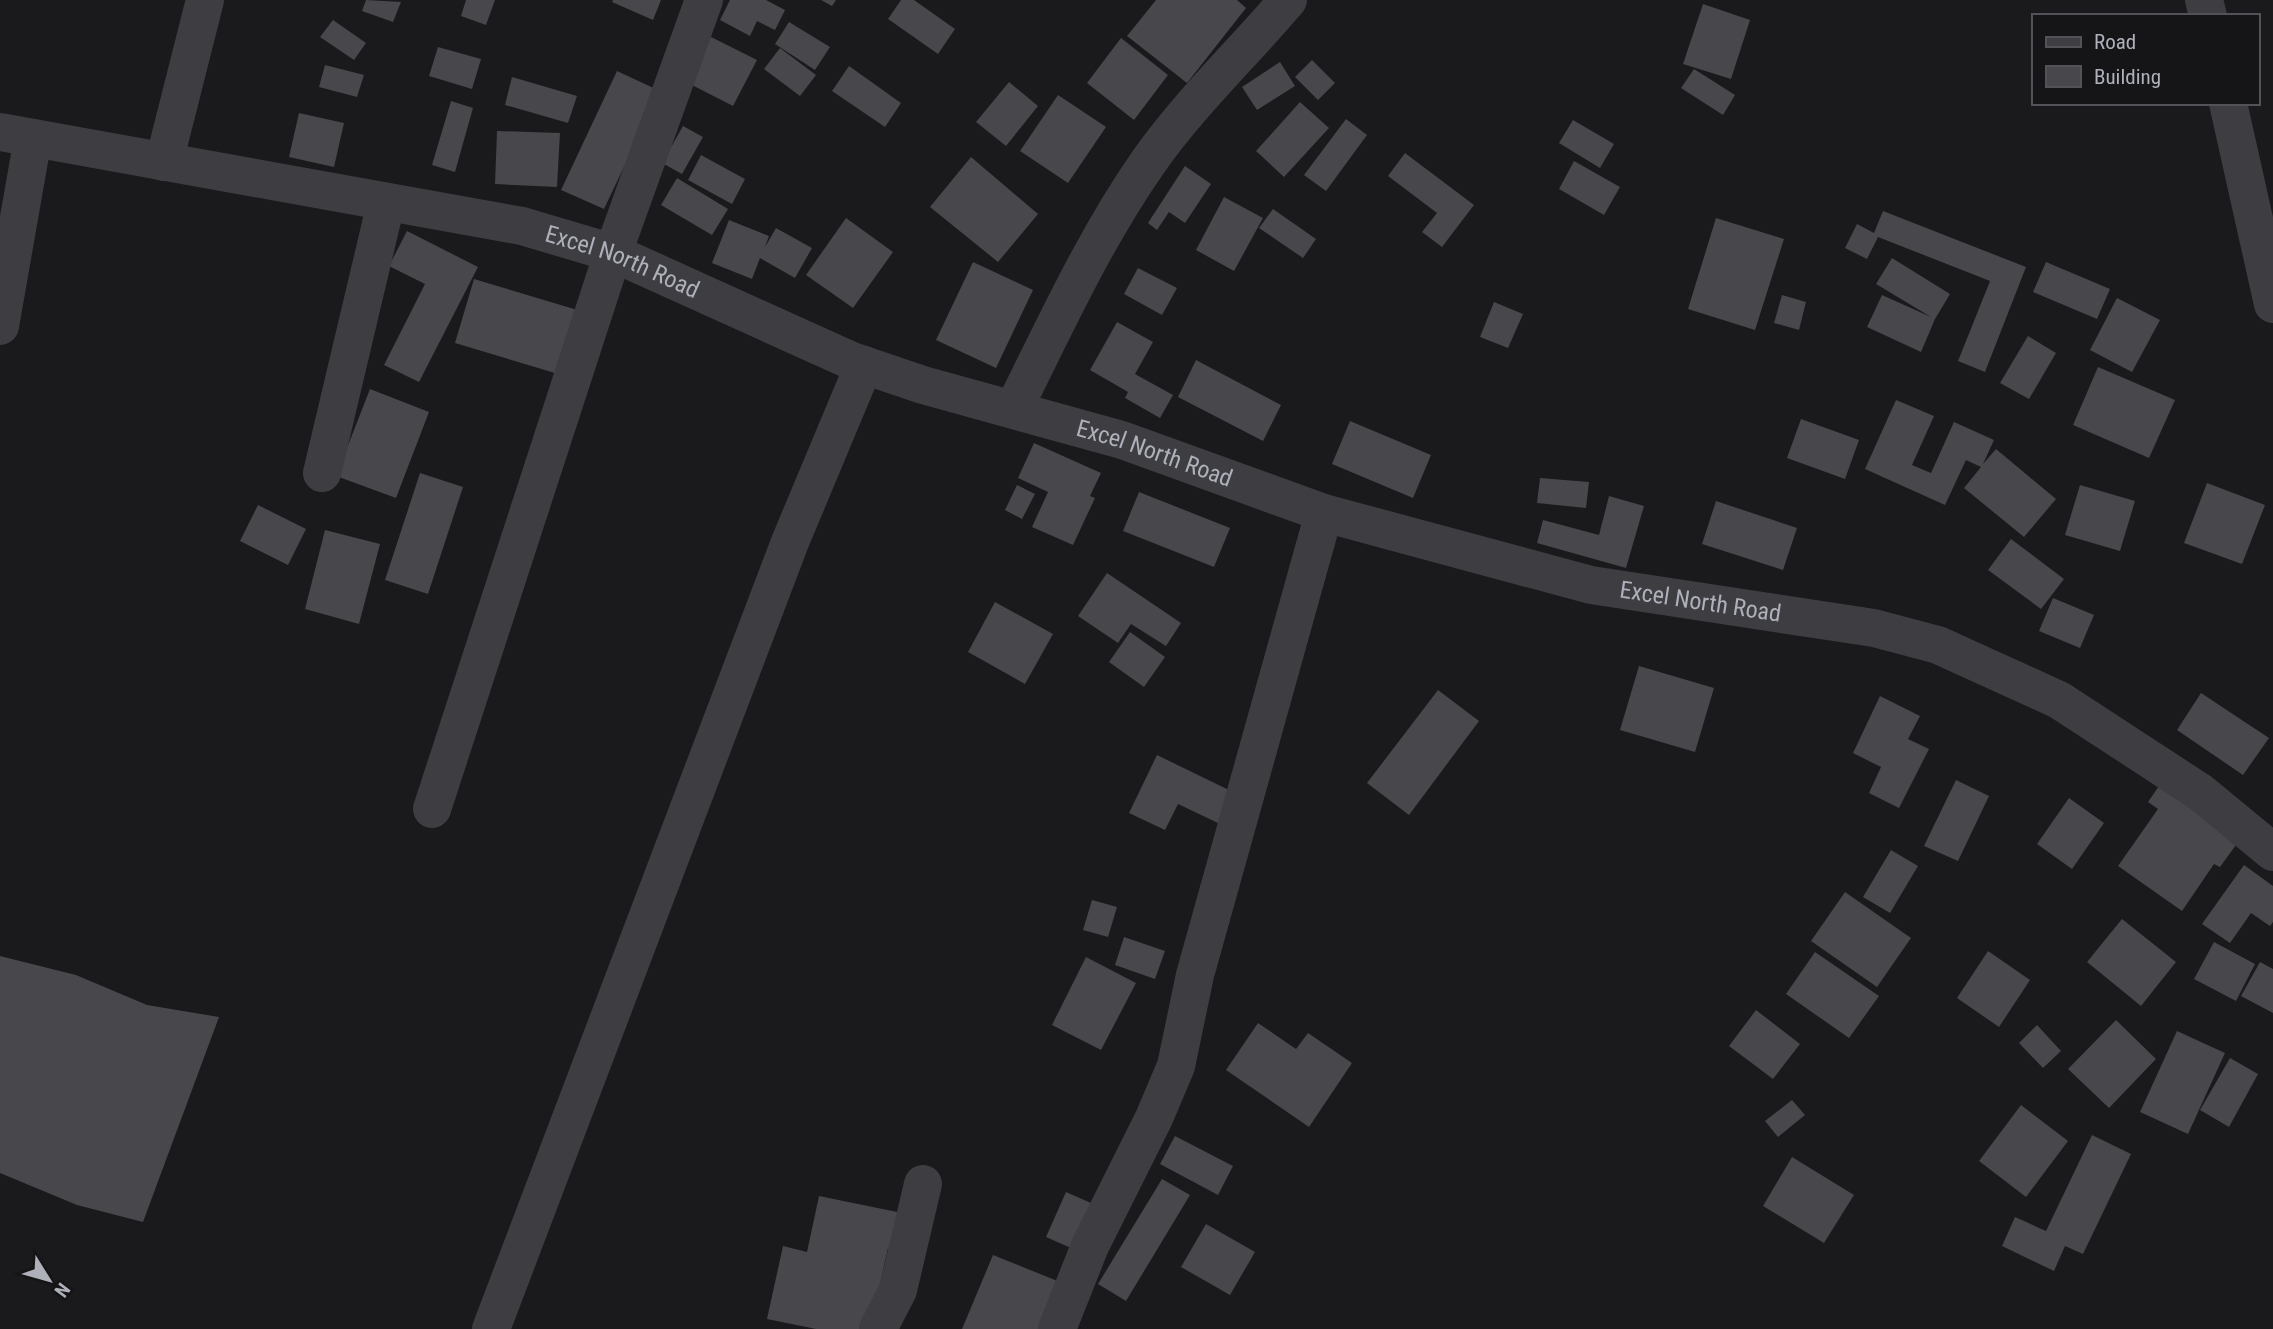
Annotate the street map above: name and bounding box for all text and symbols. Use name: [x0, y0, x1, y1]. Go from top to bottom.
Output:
legend: [2032, 14, 2259, 105]
text: Road: [2094, 30, 2136, 54]
text: Building: [2094, 65, 2161, 89]
street label: Excel North Road: [542, 220, 704, 304]
street label: Excel North Road: [1074, 414, 1236, 493]
street label: Excel North Road: [1618, 576, 1783, 628]
north arrow: [14, 1245, 84, 1315]
text: N: [49, 1278, 75, 1301]

